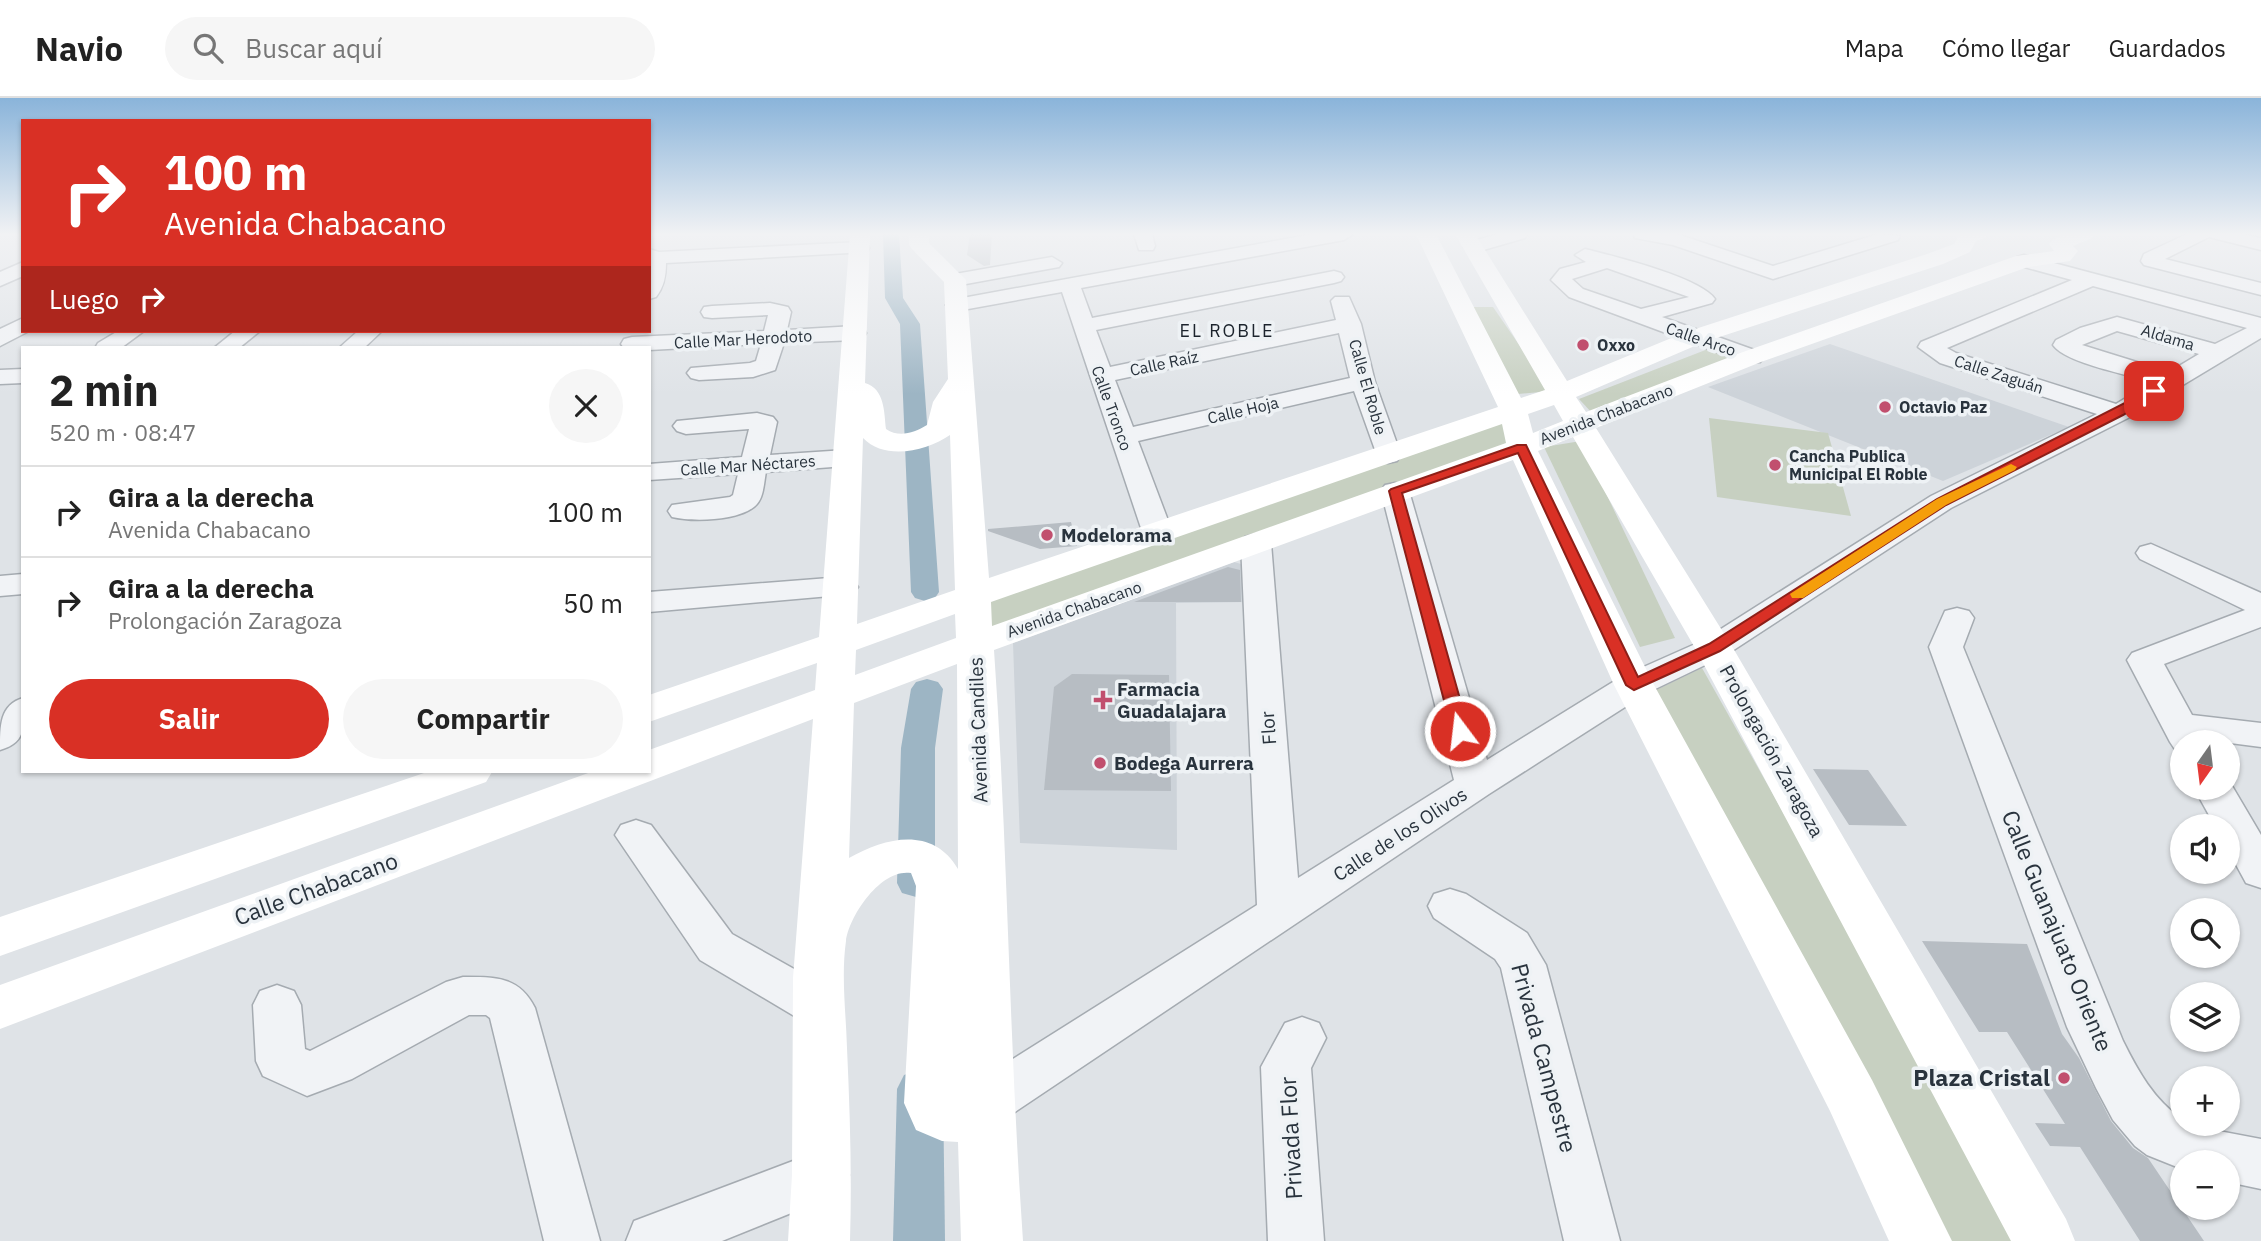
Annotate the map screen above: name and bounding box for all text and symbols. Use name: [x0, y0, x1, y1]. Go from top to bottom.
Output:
search box: [165, 17, 655, 80]
text: Navio: [35, 27, 123, 70]
icon: search: [189, 29, 227, 67]
text: Buscar aquí: [245, 31, 382, 65]
text: Mapa: [1845, 32, 1904, 64]
text: Cómo llegar: [1942, 32, 2070, 64]
text: Guardados: [2108, 32, 2226, 64]
text: 100 m: [164, 140, 308, 203]
icon: right: [49, 147, 140, 238]
text: Avenida Chabacano: [164, 202, 446, 244]
icon: right: [133, 280, 171, 318]
text: Luego: [49, 282, 119, 316]
street label: Calle Arco: [1663, 318, 1739, 360]
district label: EL ROBLE: [1179, 319, 1275, 342]
street label: Aldama: [2139, 319, 2198, 355]
street label: Calle Mar Herodoto: [673, 325, 813, 353]
place label: Oxxo: [1597, 335, 1635, 355]
street label: Calle El Roble: [1345, 337, 1391, 437]
marker: Oxxo: [1575, 337, 1591, 353]
street label: Calle Raíz: [1128, 346, 1200, 380]
street label: Calle Zaguán: [1952, 350, 2046, 398]
pin: [2124, 361, 2184, 421]
text: 2 min: [49, 363, 159, 418]
street label: Calle Tronco: [1087, 363, 1137, 453]
button: close: [549, 369, 623, 443]
icon: arrive: [2135, 372, 2173, 410]
street label: Avenida Chabacano: [1537, 379, 1676, 449]
street label: Calle Hoja: [1205, 392, 1281, 428]
place label: Octavio Paz: [1899, 397, 1987, 417]
marker: Octavio Paz: [1877, 399, 1893, 415]
text: 520 m · 08:47: [49, 417, 196, 447]
place label: Cancha Publica Municipal El Roble: [1789, 446, 1928, 484]
street label: Calle Mar Néctares: [680, 450, 816, 480]
marker: Cancha Publica Municipal El Roble: [1767, 457, 1783, 473]
text: Gira a la derecha: [108, 480, 314, 514]
icon: right: [49, 493, 87, 531]
text: 100 m: [547, 495, 623, 529]
text: Avenida Chabacano: [108, 514, 311, 544]
place label: Modelorama: [1061, 523, 1172, 547]
marker: Modelorama: [1039, 527, 1055, 543]
text: Gira a la derecha: [108, 571, 314, 605]
street label: Avenida Chabacano: [1004, 577, 1144, 641]
icon: right: [49, 584, 87, 622]
text: 50 m: [563, 586, 623, 620]
text: Prolongación Zaragoza: [108, 605, 342, 635]
street label: Avenida Candiles: [963, 657, 993, 803]
street label: Prolongación Zaragoza: [1715, 661, 1829, 841]
place label: Farmacia Guadalajara: [1117, 677, 1226, 723]
button: Salir: [49, 679, 329, 759]
button: Compartir: [343, 679, 623, 759]
marker: Farmacia Guadalajara: [1095, 692, 1111, 708]
position arrow: [1423, 694, 1497, 768]
street label: Flor: [1255, 710, 1281, 745]
north arrow: [2170, 730, 2240, 800]
map controls: [2170, 730, 2240, 1220]
place label: Bodega Aurrera: [1114, 751, 1254, 775]
marker: Bodega Aurrera: [1092, 755, 1108, 771]
street label: Calle de los Olivos: [1328, 782, 1472, 886]
street label: Calle Guanajuato Oriente: [1996, 805, 2120, 1056]
button: sound: [2170, 814, 2240, 884]
street label: Calle Chabacano: [230, 845, 402, 932]
button: search: [2170, 898, 2240, 968]
street label: Privada Campestre: [1505, 960, 1585, 1156]
button: layers: [2170, 982, 2240, 1052]
place label: Plaza Cristal: [1913, 1062, 2050, 1092]
button: +: [2170, 1066, 2240, 1136]
marker: Plaza Cristal: [2056, 1070, 2072, 1086]
street label: Privada Flor: [1272, 1075, 1308, 1200]
button: −: [2170, 1150, 2240, 1220]

